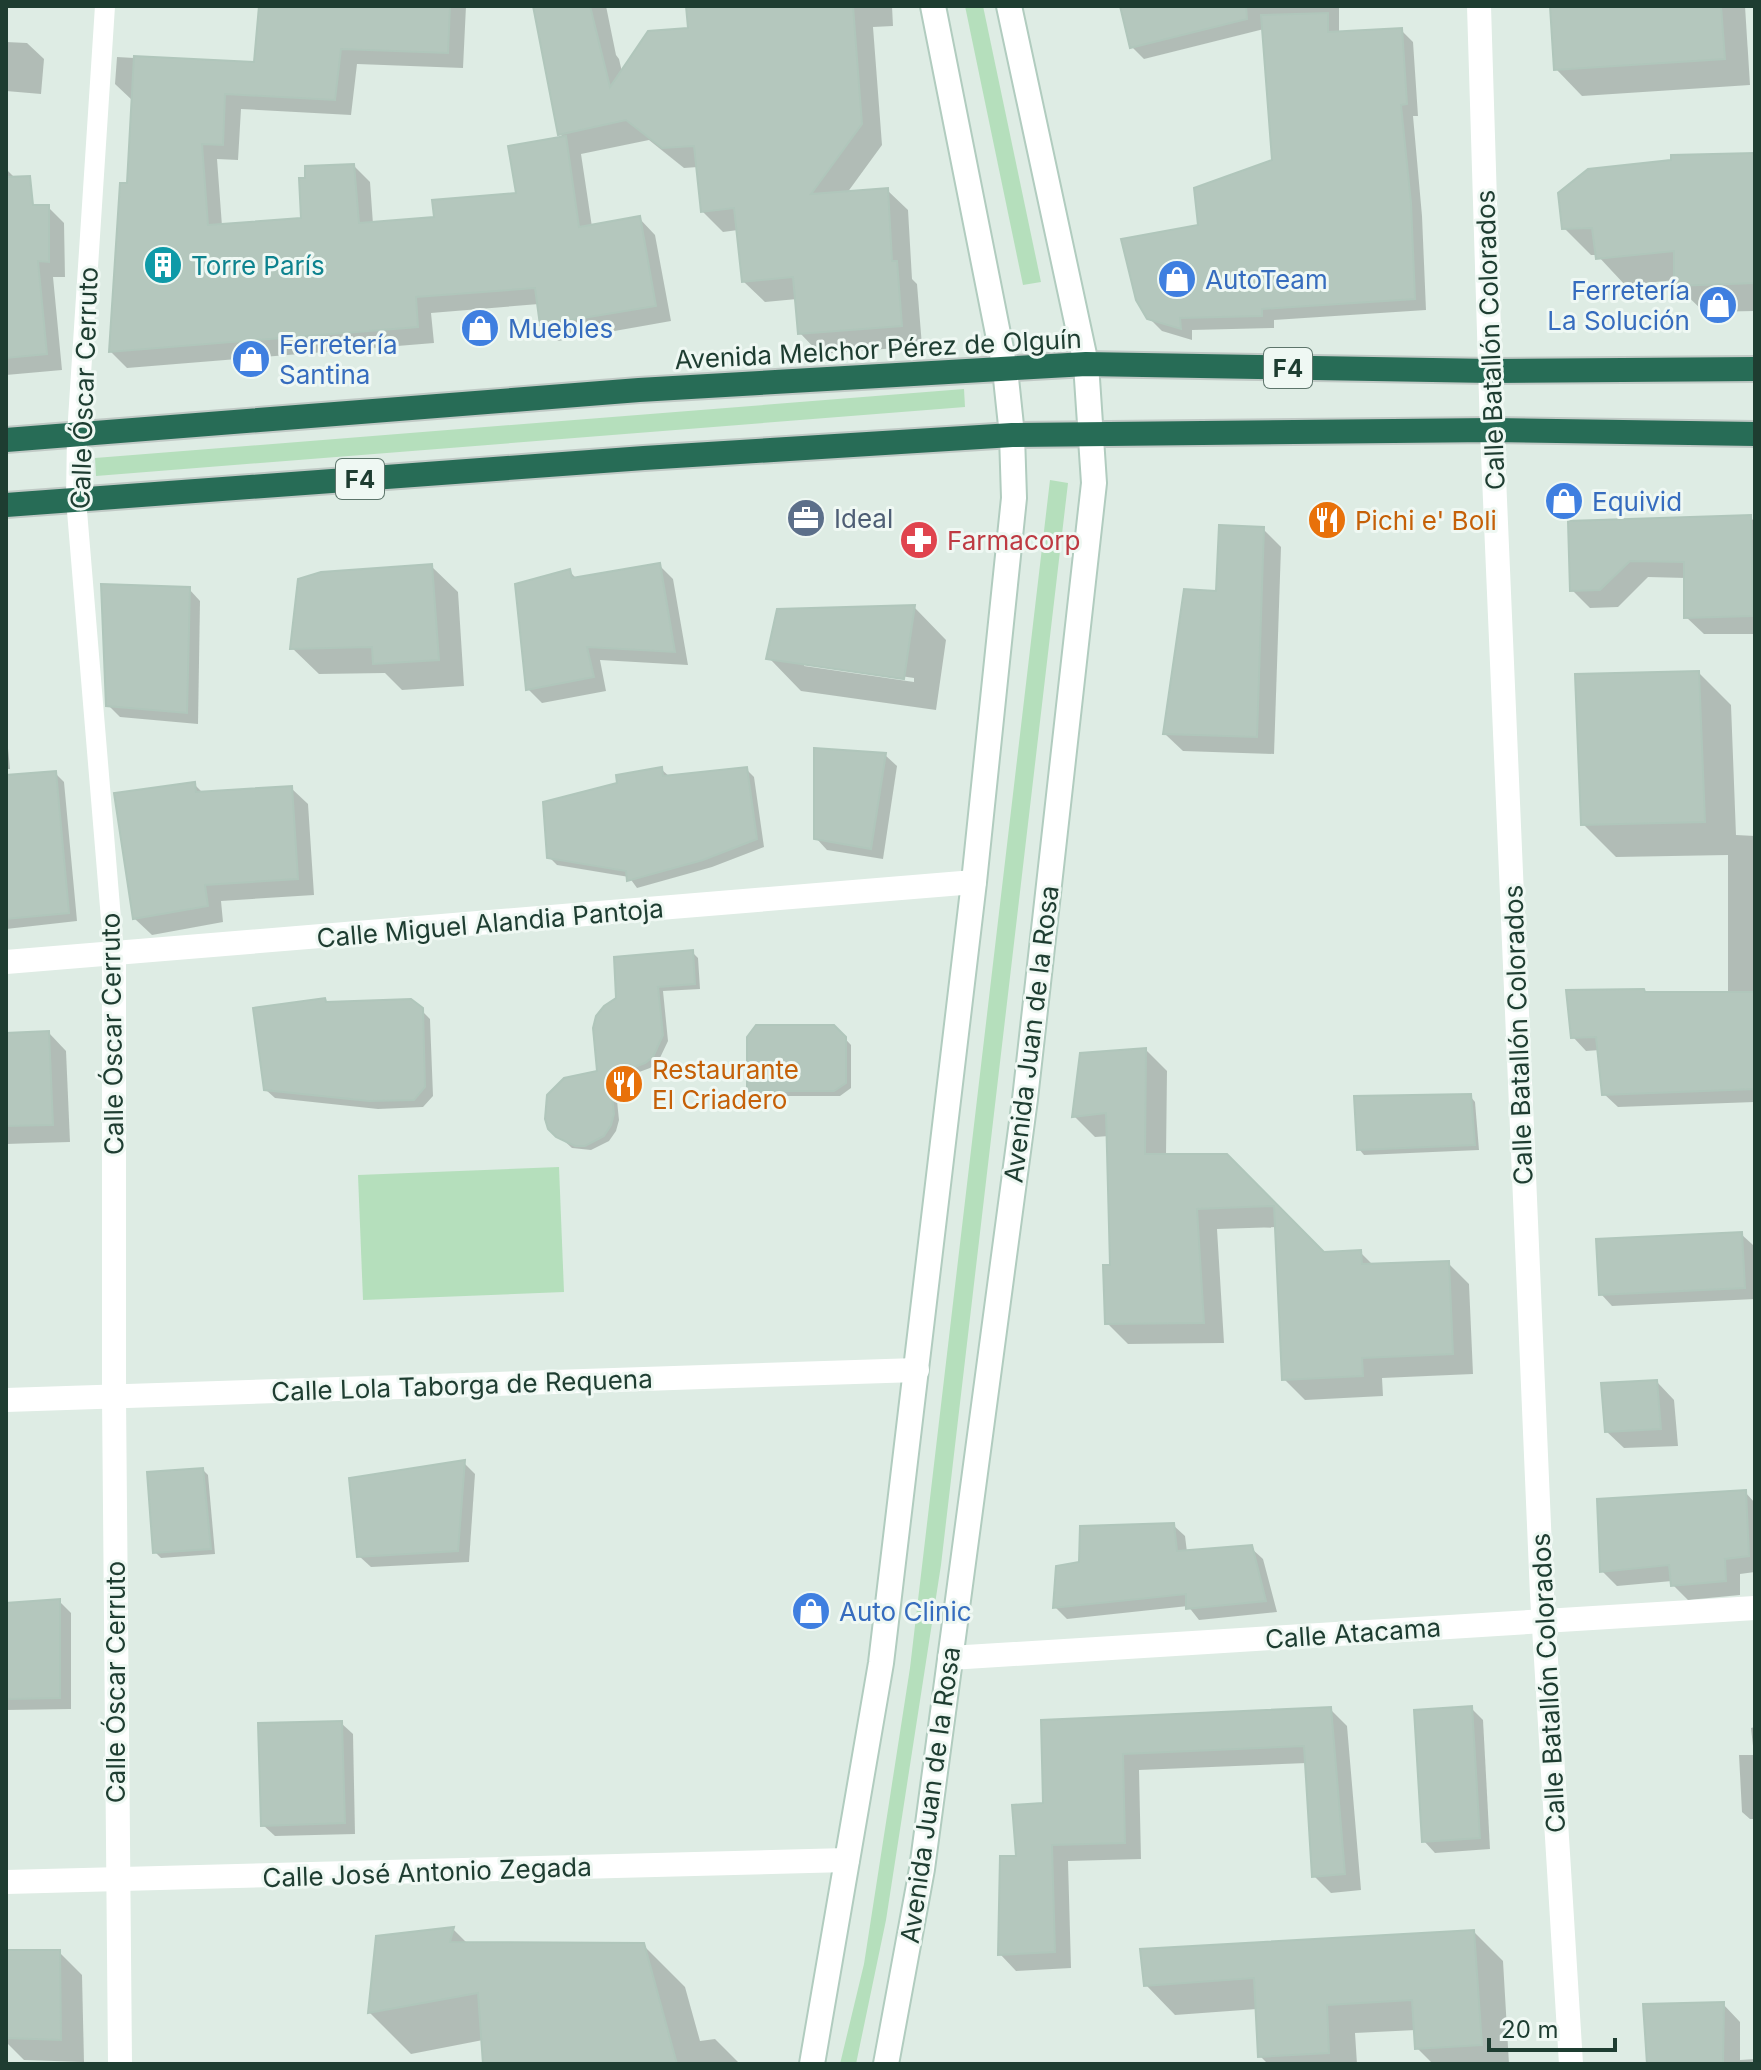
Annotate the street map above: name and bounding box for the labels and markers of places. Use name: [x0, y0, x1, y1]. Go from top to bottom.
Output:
building icon: Torre París: [142, 244, 184, 286]
place label: Torre París: [191, 250, 325, 281]
shop icon: AutoTeam: [1156, 258, 1198, 300]
place label: AutoTeam: [1205, 264, 1328, 295]
place label: Ferretería La Solución: [1547, 275, 1690, 336]
shop icon: Ferretería La Solución: [1697, 284, 1739, 326]
shop icon: Muebles: [459, 307, 501, 349]
place label: Muebles: [508, 313, 613, 344]
place label: Ferretería Santina: [279, 329, 398, 390]
shop icon: Ferretería Santina: [230, 338, 272, 380]
shop icon: Equivid: [1543, 480, 1585, 522]
place label: Equivid: [1592, 486, 1682, 517]
office icon: Ideal: [785, 497, 827, 539]
restaurant icon: Pichi e' Boli: [1306, 499, 1348, 541]
place label: Ideal: [834, 503, 893, 534]
place label: Pichi e' Boli: [1355, 505, 1497, 536]
pharmacy icon: Farmacorp: [898, 519, 940, 561]
place label: Farmacorp: [947, 525, 1080, 556]
place label: Restaurante El Criadero: [652, 1054, 799, 1115]
restaurant icon: Restaurante El Criadero: [603, 1063, 645, 1105]
shop icon: Auto Clinic: [790, 1590, 832, 1632]
place label: Auto Clinic: [839, 1596, 972, 1627]

